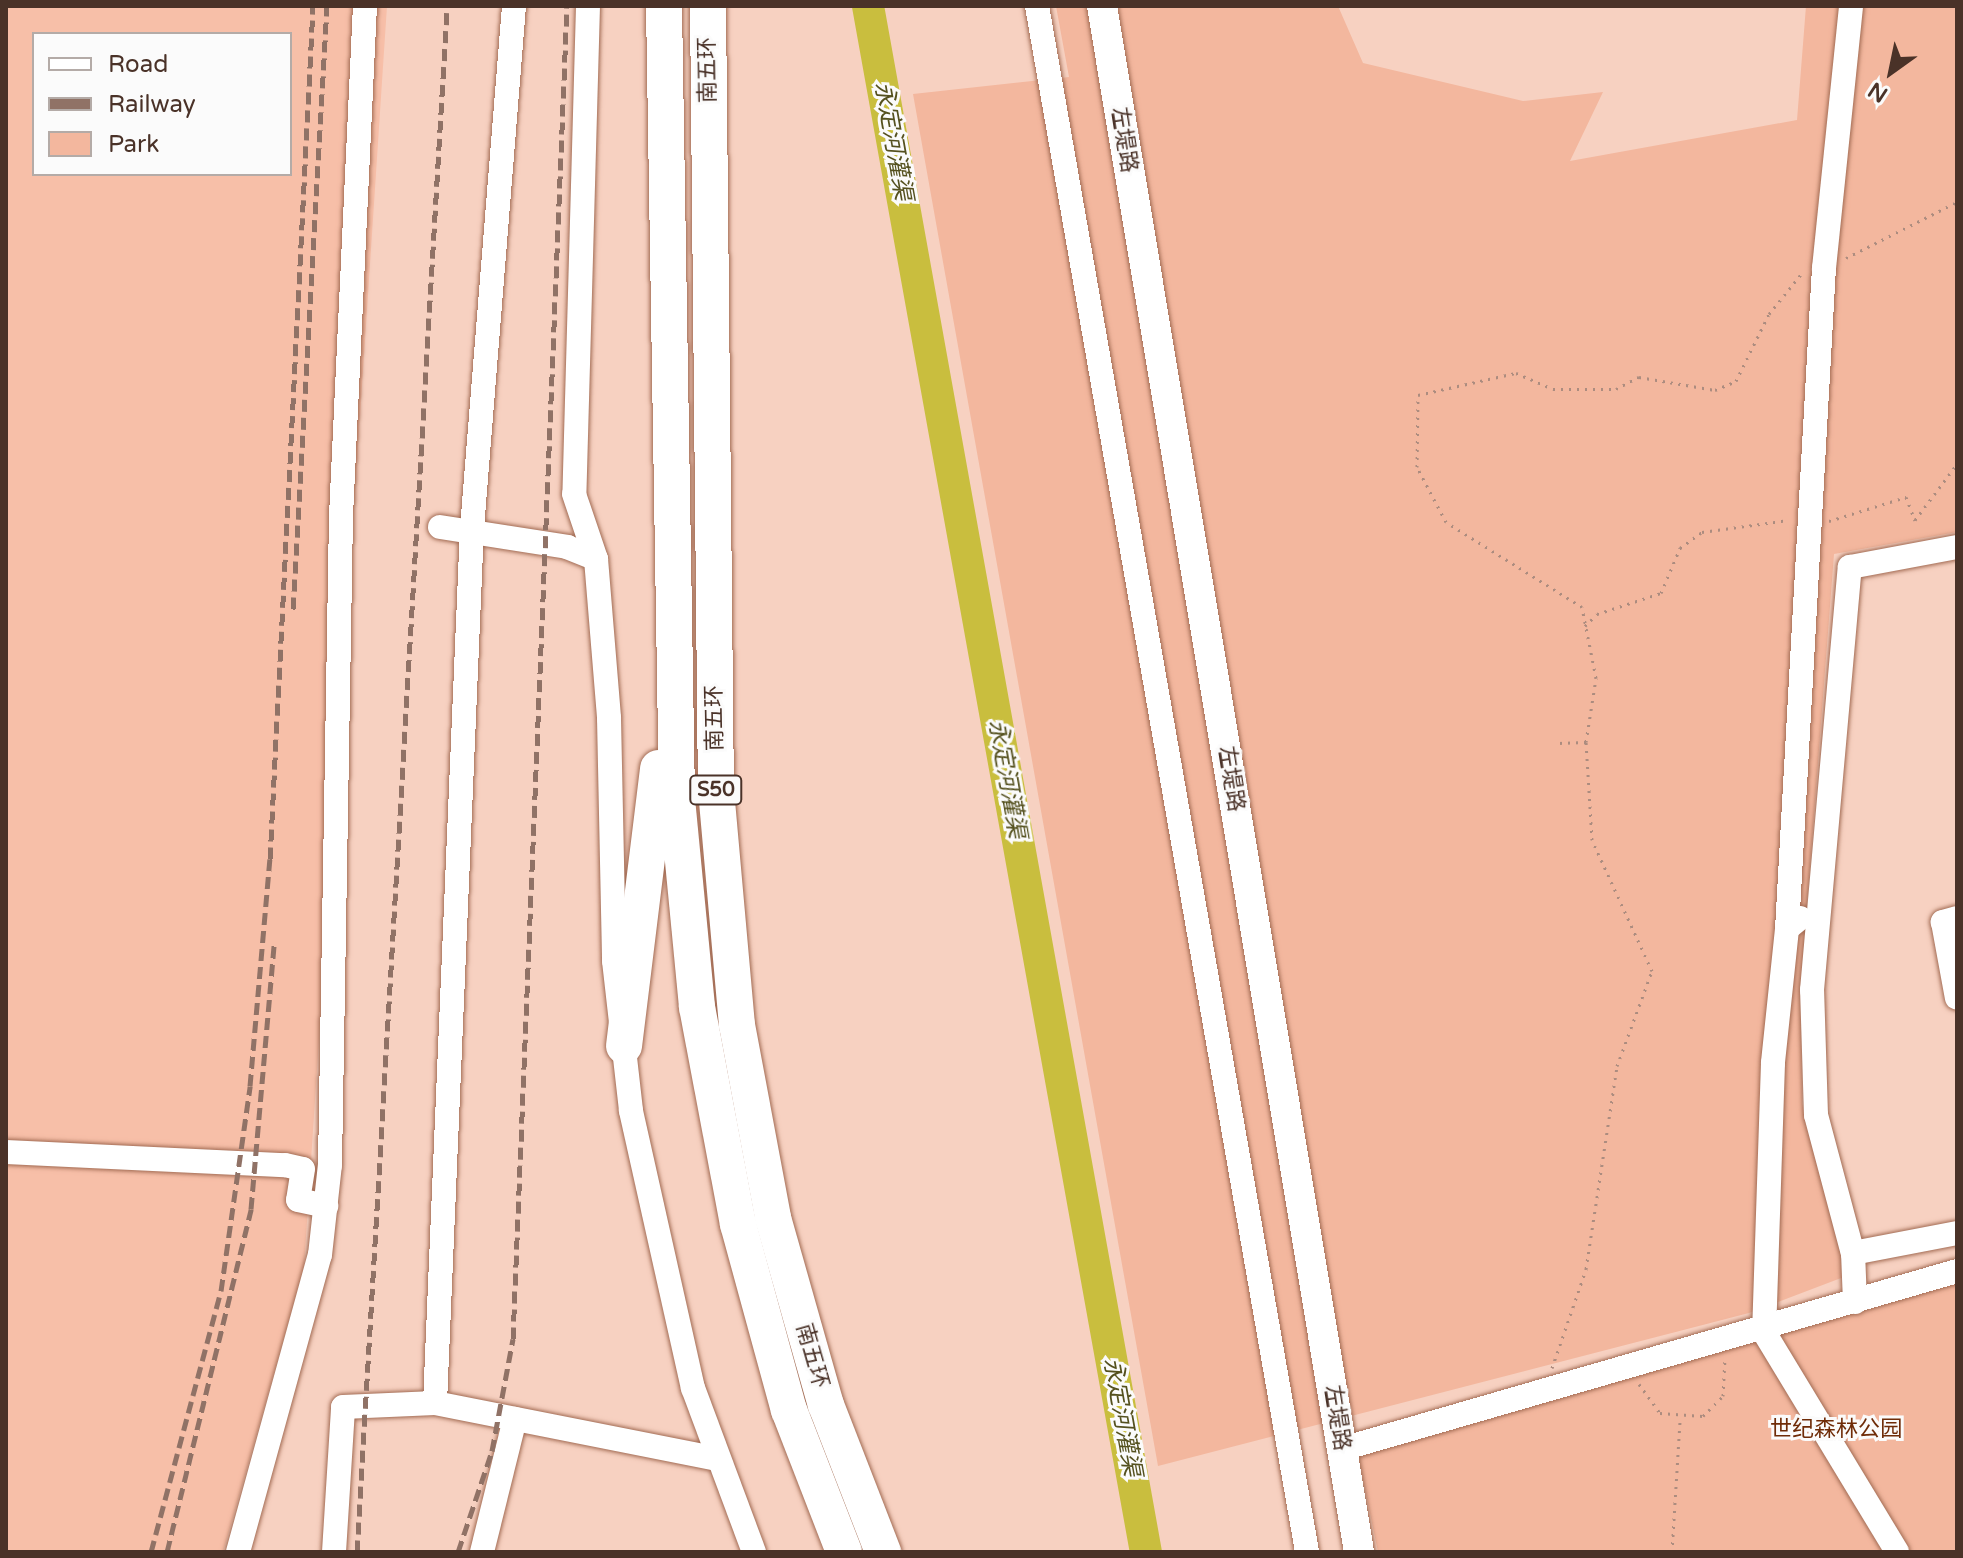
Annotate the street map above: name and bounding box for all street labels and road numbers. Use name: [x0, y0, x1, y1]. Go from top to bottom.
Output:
street label: 南五环: [694, 37, 722, 103]
street label: 左堤路: [1106, 105, 1142, 175]
street label: 南五环: [701, 685, 729, 751]
street label: 左堤路: [1213, 744, 1249, 814]
road number: S50: [688, 774, 744, 806]
street label: 南五环: [790, 1321, 834, 1391]
street label: 左堤路: [1319, 1383, 1355, 1453]

